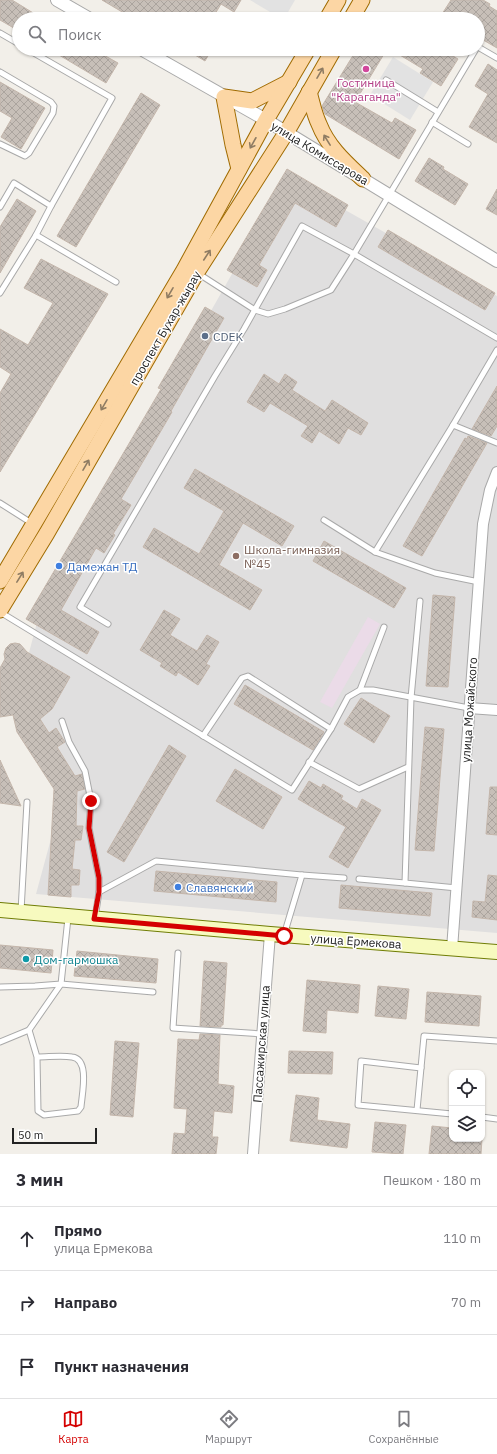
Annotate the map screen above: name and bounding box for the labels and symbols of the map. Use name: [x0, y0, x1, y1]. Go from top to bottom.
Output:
marker: Гостиница "Караганда": [361, 64, 371, 74]
one-way arrow: [316, 68, 324, 80]
place label: Гостиница "Караганда": [331, 75, 401, 104]
street label: улица Комиссарова: [269, 118, 372, 188]
one-way arrow: [323, 135, 331, 146]
one-way arrow: [249, 137, 256, 149]
one-way arrow: [203, 250, 212, 261]
street label: проспект Бухар-жырау: [126, 268, 204, 388]
one-way arrow: [166, 287, 174, 299]
place label: CDEK: [213, 329, 244, 344]
marker: CDEK: [200, 331, 210, 341]
one-way arrow: [100, 399, 108, 411]
one-way arrow: [83, 459, 91, 471]
place label: Школа-гимназия №45: [244, 542, 340, 571]
marker: Школа-гимназия №45: [231, 551, 241, 561]
place label: Дамежан ТД: [67, 559, 138, 574]
marker: Дамежан ТД: [54, 561, 64, 571]
one-way arrow: [17, 571, 25, 583]
street label: улица Можайского: [458, 656, 480, 763]
route end: [82, 792, 100, 810]
place label: Славянский: [186, 880, 254, 895]
marker: Славянский: [173, 882, 183, 892]
route start: [275, 927, 293, 945]
street label: улица Ермекова: [310, 930, 403, 952]
place label: Дом-гармошка: [34, 952, 119, 967]
marker: Дом-гармошка: [21, 954, 31, 964]
street label: Пассажирская улица: [249, 984, 273, 1103]
scale bar: [12, 1126, 97, 1145]

